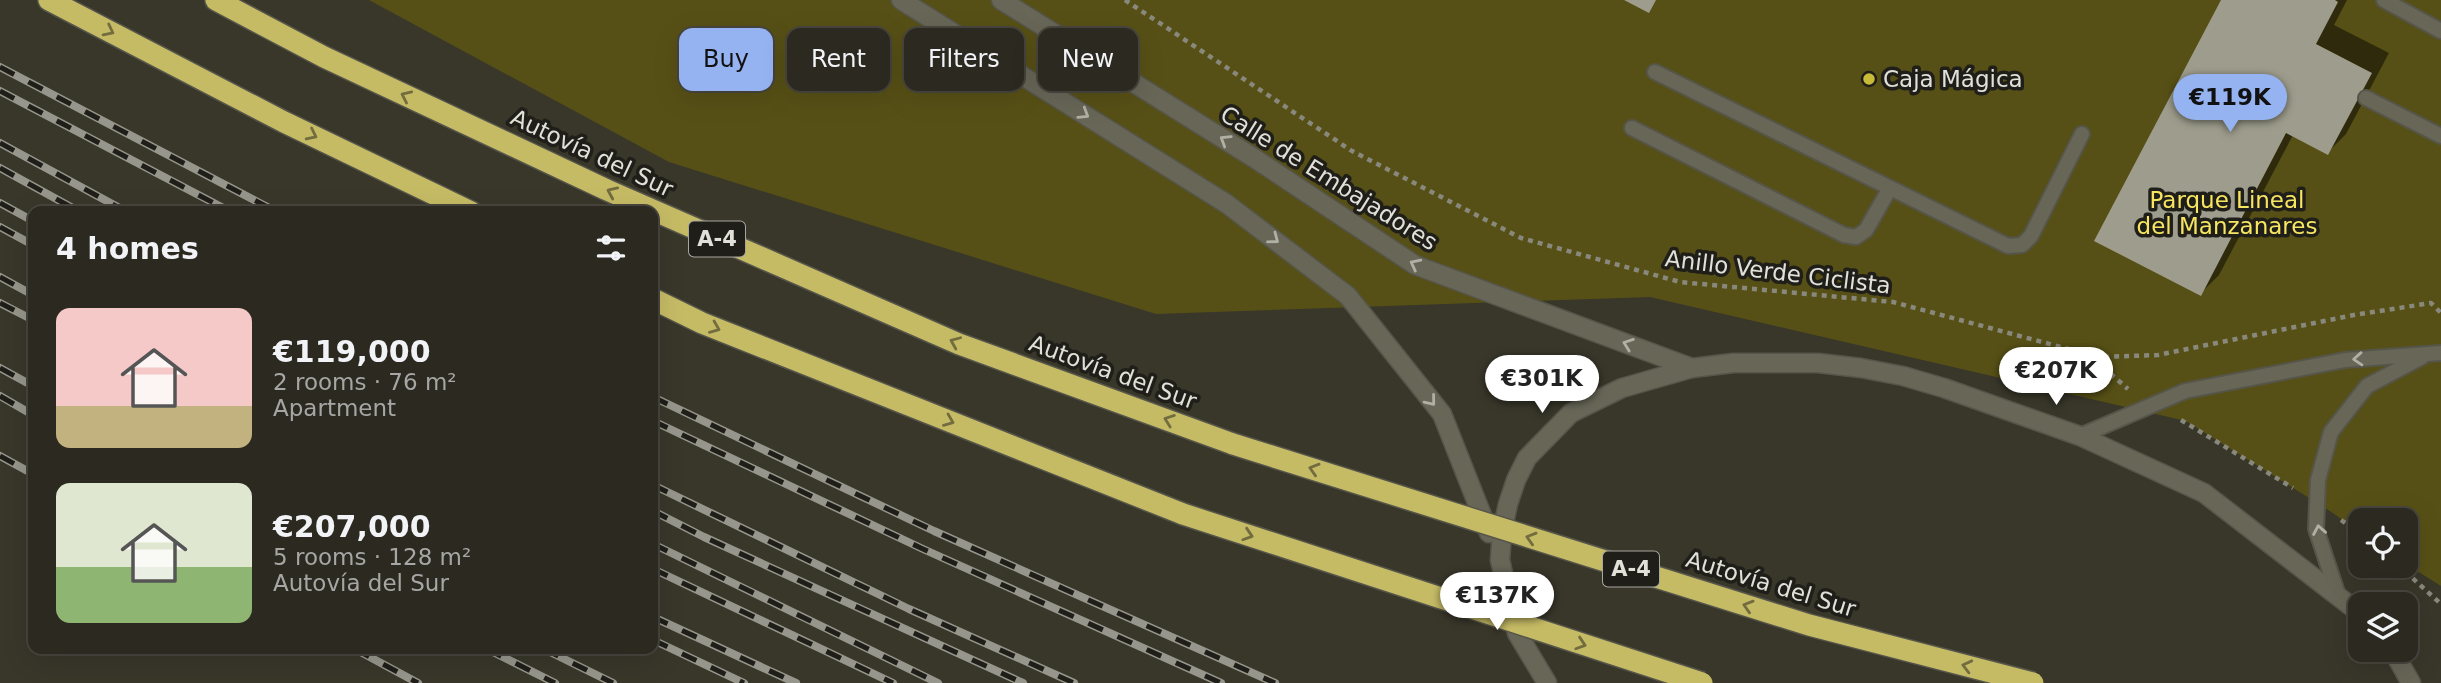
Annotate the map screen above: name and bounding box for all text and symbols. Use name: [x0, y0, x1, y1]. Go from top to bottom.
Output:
one-way arrow: [102, 23, 114, 37]
chip: Buy: [679, 28, 773, 91]
chip: Rent: [787, 28, 890, 91]
chip: Filters: [904, 28, 1024, 91]
chip: New: [1038, 28, 1138, 91]
place label: Caja Mágica: [1883, 66, 2023, 92]
marker: Caja Mágica: [1861, 71, 1877, 87]
pin: €119K: [2181, 74, 2279, 134]
text: €119K: [2189, 84, 2271, 110]
one-way arrow: [401, 90, 413, 104]
street label: Calle de Embajadores: [1216, 101, 1442, 255]
street label: Autovía del Sur: [507, 104, 678, 202]
one-way arrow: [1076, 106, 1089, 119]
one-way arrow: [305, 127, 317, 141]
one-way arrow: [1219, 135, 1232, 148]
one-way arrow: [607, 186, 619, 200]
park label: Parque Lineal del Manzanares: [2137, 187, 2317, 239]
road number: A-4: [689, 222, 745, 256]
icon: filters: [592, 229, 630, 267]
text: 4 homes: [56, 231, 199, 266]
one-way arrow: [1266, 231, 1278, 243]
street label: Anillo Verde Ciclista: [1664, 245, 1892, 299]
one-way arrow: [1410, 258, 1422, 272]
one-way arrow: [708, 320, 720, 334]
street label: Autovía del Sur: [1026, 330, 1201, 414]
text: €119,000: [273, 334, 431, 369]
icon: home: [112, 336, 196, 420]
one-way arrow: [950, 336, 962, 350]
one-way arrow: [1622, 339, 1634, 353]
pin: €207K: [2007, 348, 2105, 407]
one-way arrow: [2352, 351, 2363, 366]
pin: €301K: [1493, 356, 1591, 415]
text: €207K: [2015, 357, 2097, 383]
text: €301K: [1501, 365, 1583, 391]
text: 2 rooms · 76 m²: [273, 369, 457, 395]
one-way arrow: [1423, 393, 1436, 405]
text: Apartment: [273, 395, 396, 421]
one-way arrow: [942, 413, 954, 427]
one-way arrow: [1163, 415, 1175, 429]
one-way arrow: [1308, 463, 1320, 478]
map controls: [2348, 508, 2418, 662]
button: locate: [2348, 508, 2418, 578]
text: €207,000: [273, 509, 431, 544]
icon: home: [112, 511, 196, 595]
one-way arrow: [2312, 525, 2327, 536]
one-way arrow: [1241, 527, 1254, 541]
one-way arrow: [1525, 531, 1537, 546]
text: 5 rooms · 128 m²: [273, 544, 471, 570]
street label: Autovía del Sur: [1683, 546, 1859, 622]
road number: A-4: [1603, 552, 1659, 586]
text: Autovía del Sur: [273, 570, 449, 596]
pin: €137K: [1448, 572, 1546, 632]
text: €137K: [1456, 582, 1538, 608]
button: layers: [2348, 592, 2418, 662]
one-way arrow: [1742, 600, 1754, 614]
one-way arrow: [1574, 635, 1586, 650]
one-way arrow: [1961, 660, 1973, 674]

